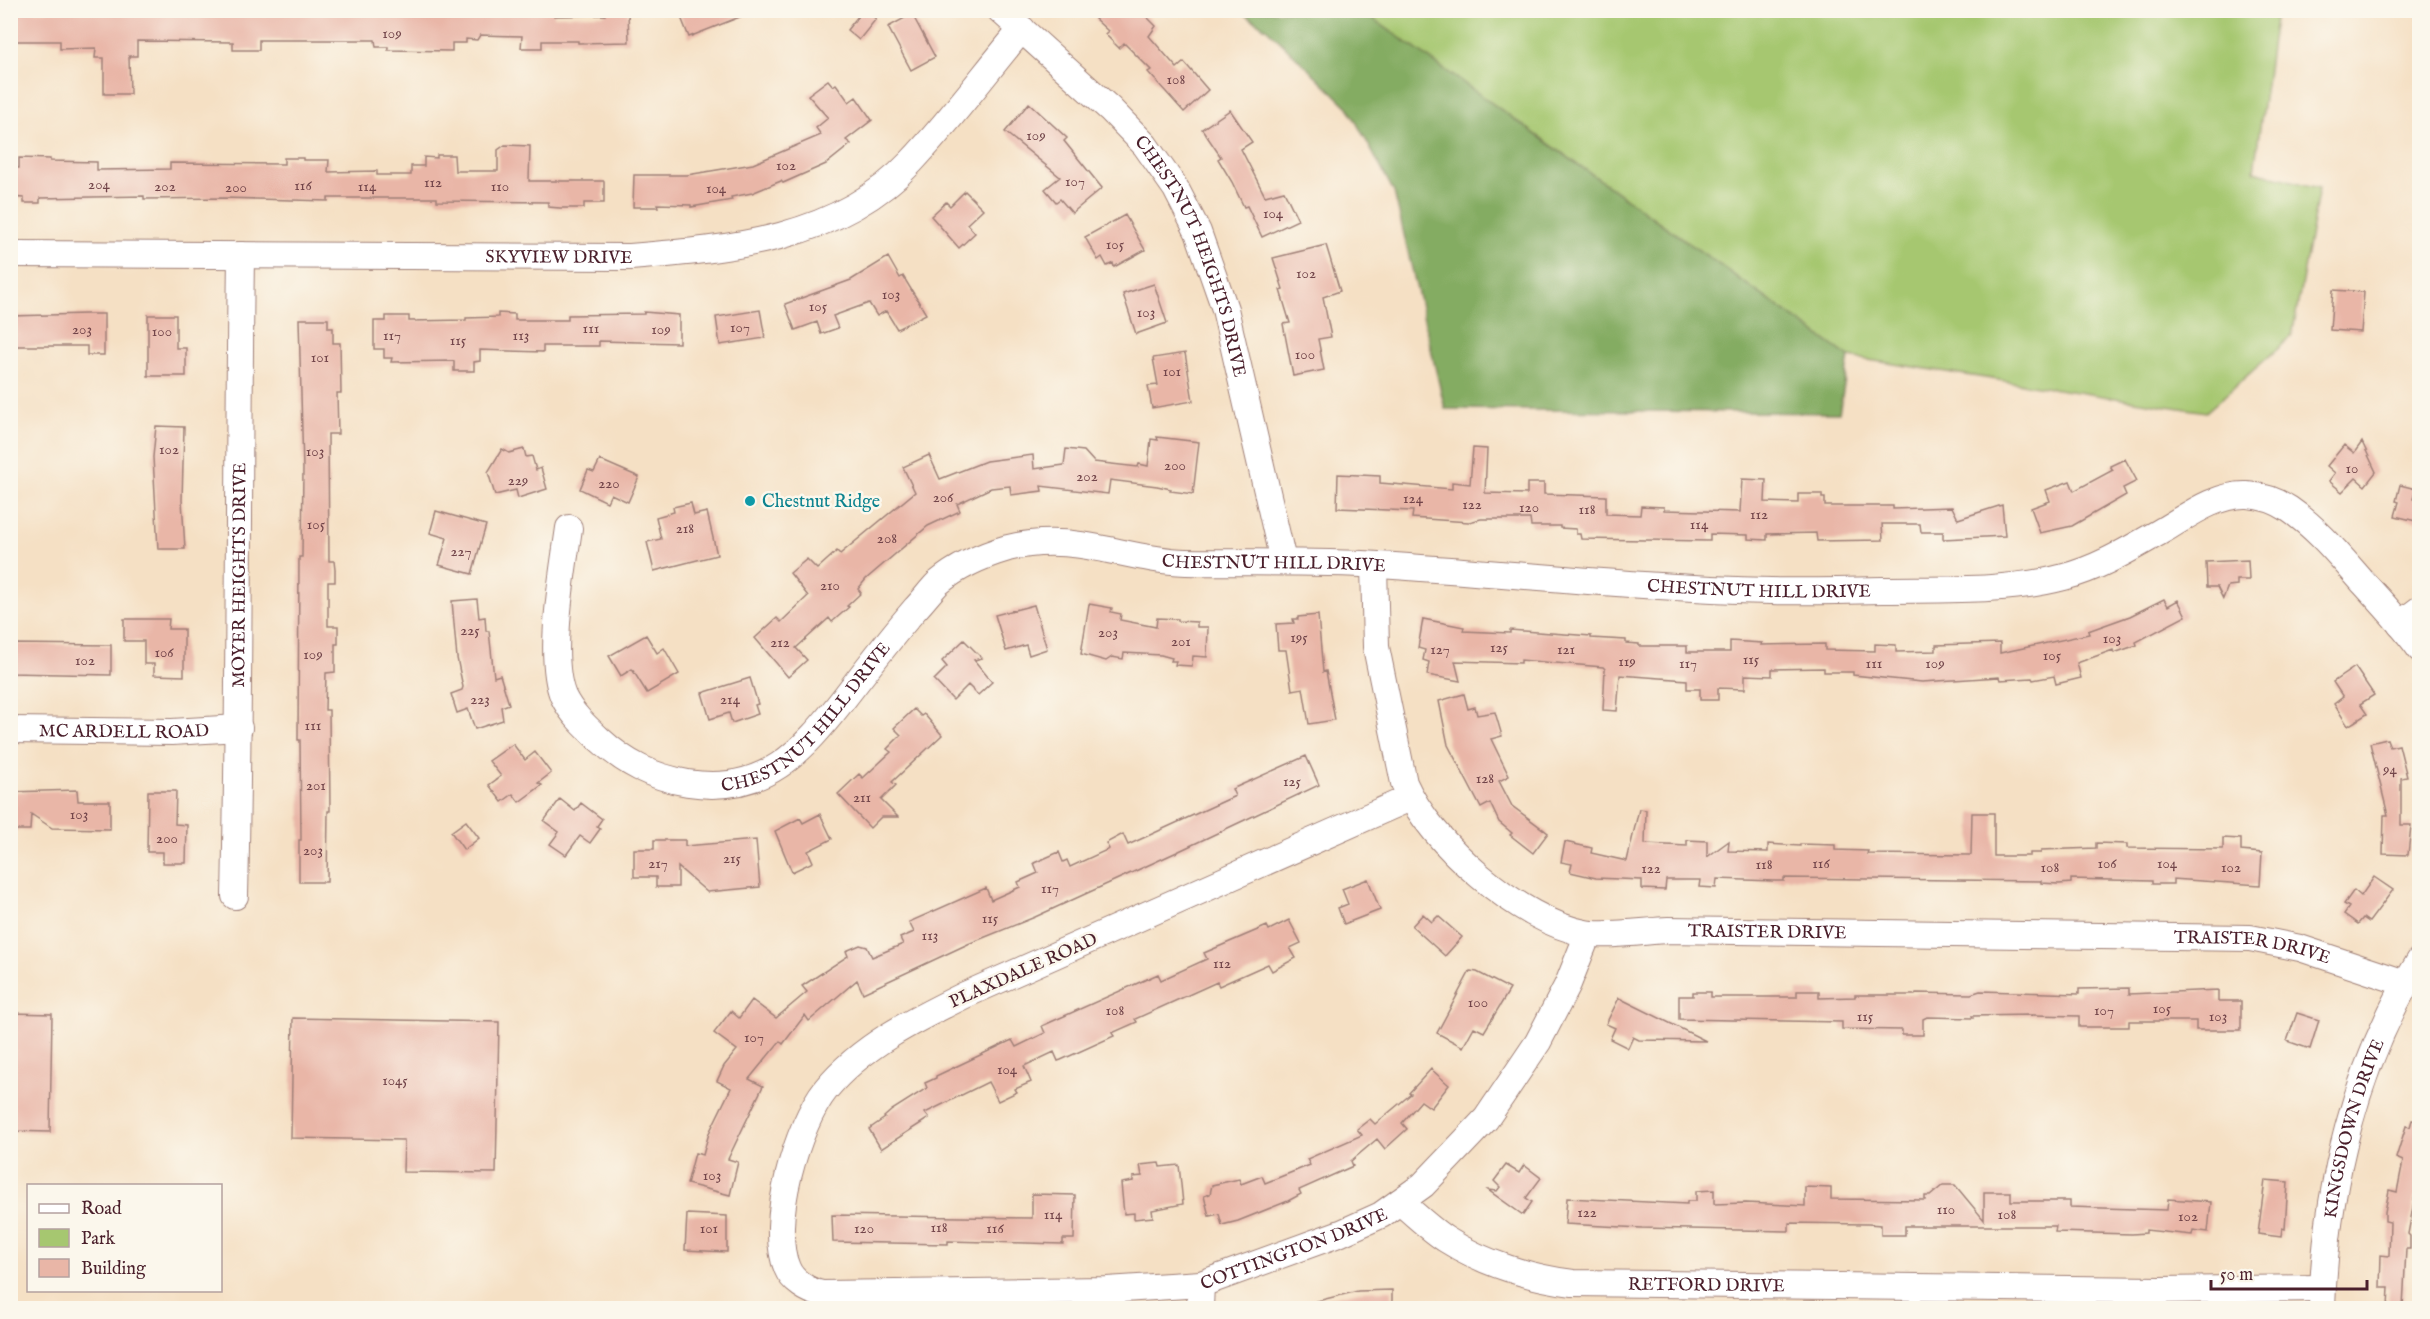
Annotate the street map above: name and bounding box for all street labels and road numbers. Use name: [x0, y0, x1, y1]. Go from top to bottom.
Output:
street label: CHESTNUT HEIGHTS DRIVE: [1129, 131, 1250, 380]
street label: SKYVIEW DRIVE: [485, 246, 633, 270]
street label: MOYER HEIGHTS DRIVE: [228, 462, 252, 688]
street label: CHESTNUT HILL DRIVE: [1161, 550, 1387, 578]
street label: CHESTNUT HILL DRIVE: [1646, 575, 1871, 604]
street label: CHESTNUT HILL DRIVE: [720, 638, 896, 798]
street label: MC ARDELL ROAD: [39, 720, 210, 745]
street label: TRAISTER DRIVE: [1688, 920, 1847, 945]
street label: TRAISTER DRIVE: [2174, 927, 2333, 970]
street label: PLAXDALE ROAD: [946, 928, 1101, 1014]
street label: KINGSDOWN DRIVE: [2320, 1036, 2390, 1220]
street label: COTTINGTON DRIVE: [1197, 1204, 1391, 1296]
street label: RETFORD DRIVE: [1628, 1274, 1785, 1299]

